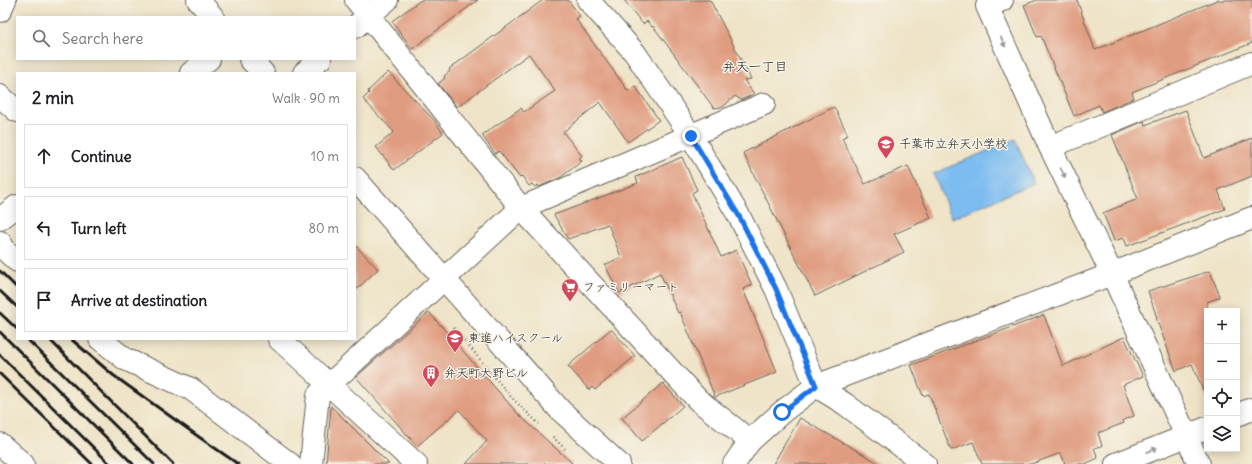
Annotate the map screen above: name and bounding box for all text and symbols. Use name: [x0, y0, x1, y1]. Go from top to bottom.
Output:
search box: [16, 16, 356, 60]
icon: search: [30, 27, 52, 49]
text: Search here: [62, 29, 143, 48]
one-way arrow: [1000, 36, 1006, 48]
district label: 弁天一丁目: [722, 58, 788, 75]
text: 2 min: [32, 87, 74, 109]
text: Walk · 90 m: [272, 90, 340, 107]
route end: [682, 127, 700, 145]
school or university icon: 千葉市立弁天小学校: [876, 134, 896, 159]
place label: 千葉市立弁天小学校: [899, 136, 1007, 151]
icon: ahead: [33, 145, 55, 167]
text: Continue: [71, 147, 132, 166]
text: 10 m: [311, 148, 339, 165]
one-way arrow: [1060, 167, 1066, 179]
icon: left: [33, 217, 55, 239]
text: Turn left: [71, 219, 126, 238]
text: 80 m: [308, 220, 339, 237]
supermarket icon: ファミリーマート: [560, 277, 580, 302]
place label: ファミリーマート: [583, 279, 679, 294]
icon: arrive: [33, 289, 55, 311]
text: Arrive at destination: [71, 291, 207, 310]
map controls: [1204, 308, 1240, 452]
button: +: [1204, 308, 1240, 344]
school or university icon: 東進ハイスクール: [445, 328, 465, 353]
place label: 東進ハイスクール: [468, 330, 563, 345]
button: −: [1204, 344, 1240, 380]
building icon: 弁天町大野ビル: [421, 363, 441, 388]
place label: 弁天町大野ビル: [444, 365, 528, 380]
button: locate: [1204, 380, 1240, 416]
route start: [773, 403, 791, 421]
button: layers: [1204, 416, 1240, 452]
one-way arrow: [1147, 446, 1159, 452]

